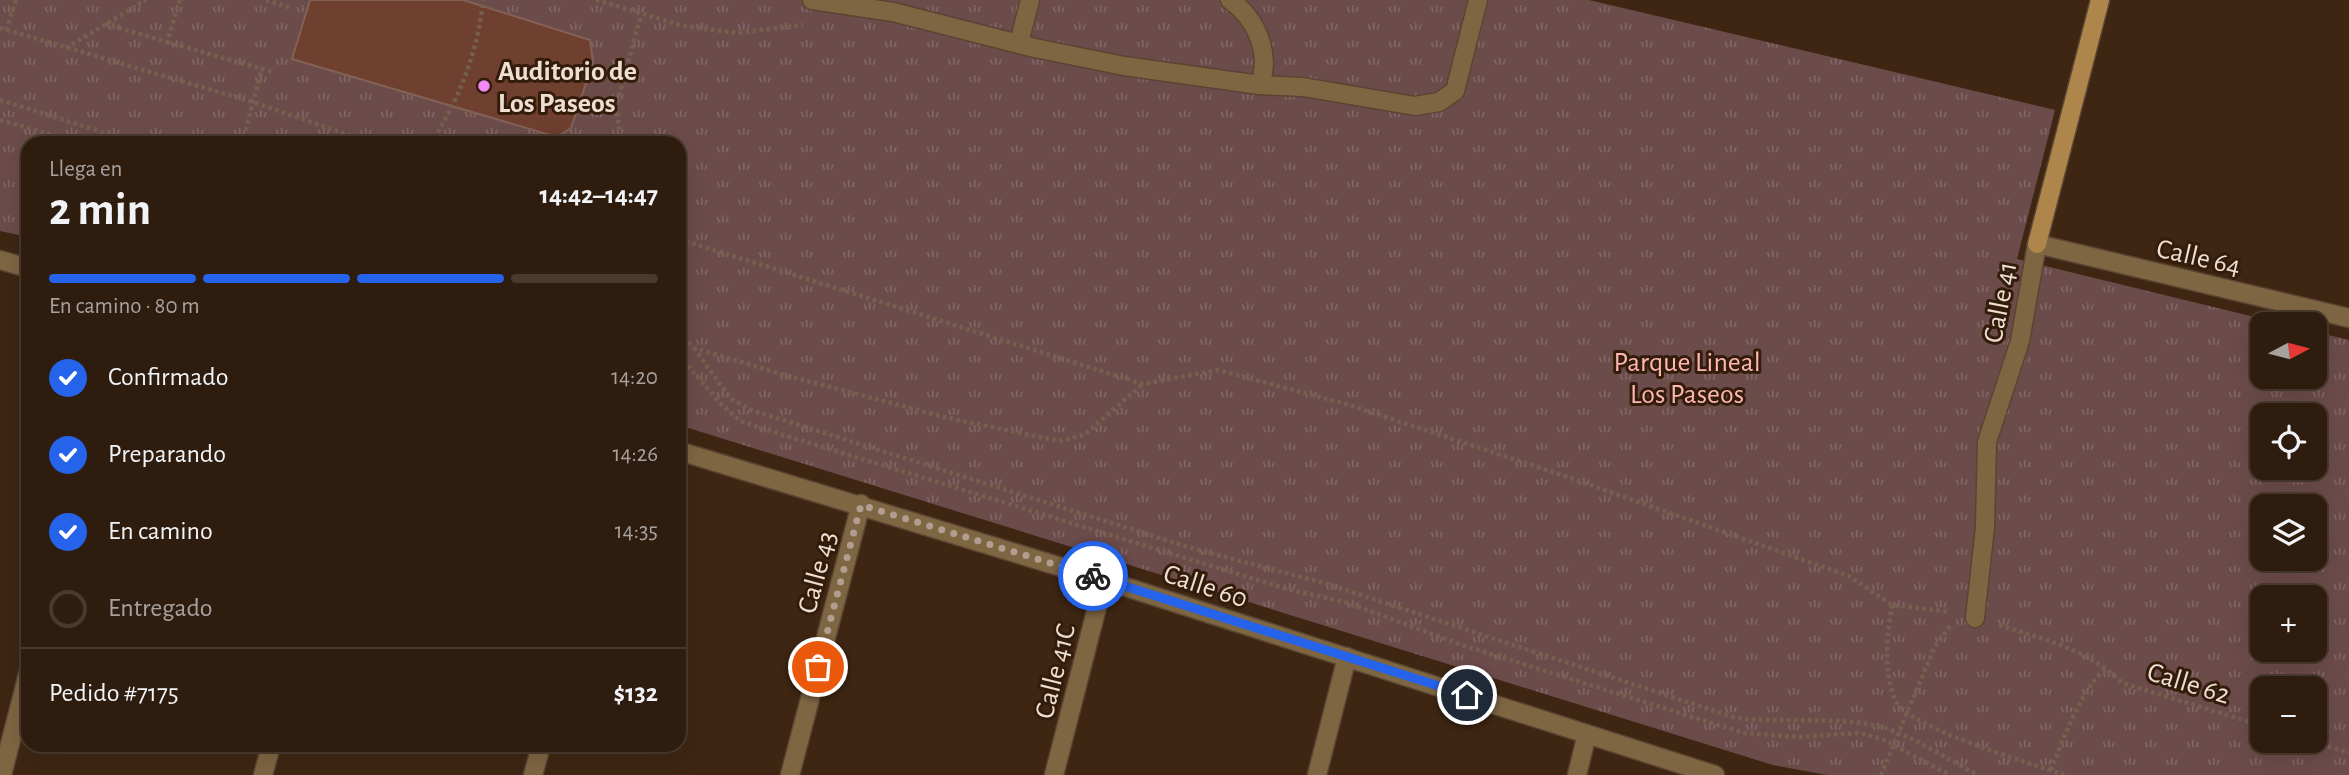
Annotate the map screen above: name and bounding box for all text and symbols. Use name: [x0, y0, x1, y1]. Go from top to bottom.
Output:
place label: Auditorio de Los Paseos: [498, 58, 637, 118]
marker: Auditorio de Los Paseos: [476, 78, 492, 94]
text: Llega en: [49, 158, 122, 181]
text: 14:42–14:47: [540, 182, 658, 208]
text: 2 min: [49, 187, 151, 233]
street label: Calle 64: [2154, 235, 2243, 281]
street label: Calle 41: [1979, 259, 2023, 345]
text: En camino · 80 m: [49, 295, 200, 318]
north arrow: [2250, 312, 2328, 388]
map controls: [2250, 312, 2327, 753]
park label: Parque Lineal Los Paseos: [1613, 349, 1761, 409]
icon: check: [49, 359, 87, 397]
text: Confirmado: [108, 364, 229, 390]
text: 14:20: [611, 366, 658, 389]
button: locate: [2250, 403, 2327, 480]
icon: check: [49, 436, 87, 474]
text: Preparando: [108, 441, 226, 467]
text: 14:26: [612, 443, 658, 466]
button: layers: [2250, 494, 2327, 571]
icon: check: [49, 513, 87, 551]
text: En camino: [108, 518, 213, 544]
text: 14:35: [615, 520, 658, 543]
street label: Calle 43: [794, 528, 842, 617]
courier: [1058, 541, 1128, 611]
icon: bike: [1074, 557, 1112, 595]
street label: Calle 60: [1160, 560, 1251, 614]
button: +: [2250, 585, 2327, 662]
text: Entregado: [108, 595, 213, 621]
street label: Calle 41C: [1031, 621, 1081, 722]
pin: [788, 637, 848, 697]
icon: bag: [799, 648, 837, 686]
street label: Calle 62: [2144, 658, 2233, 710]
pin: [1437, 665, 1497, 725]
icon: home: [1448, 676, 1486, 714]
button: −: [2250, 676, 2327, 753]
text: Pedido #7175: [49, 680, 179, 706]
text: $132: [613, 680, 658, 706]

